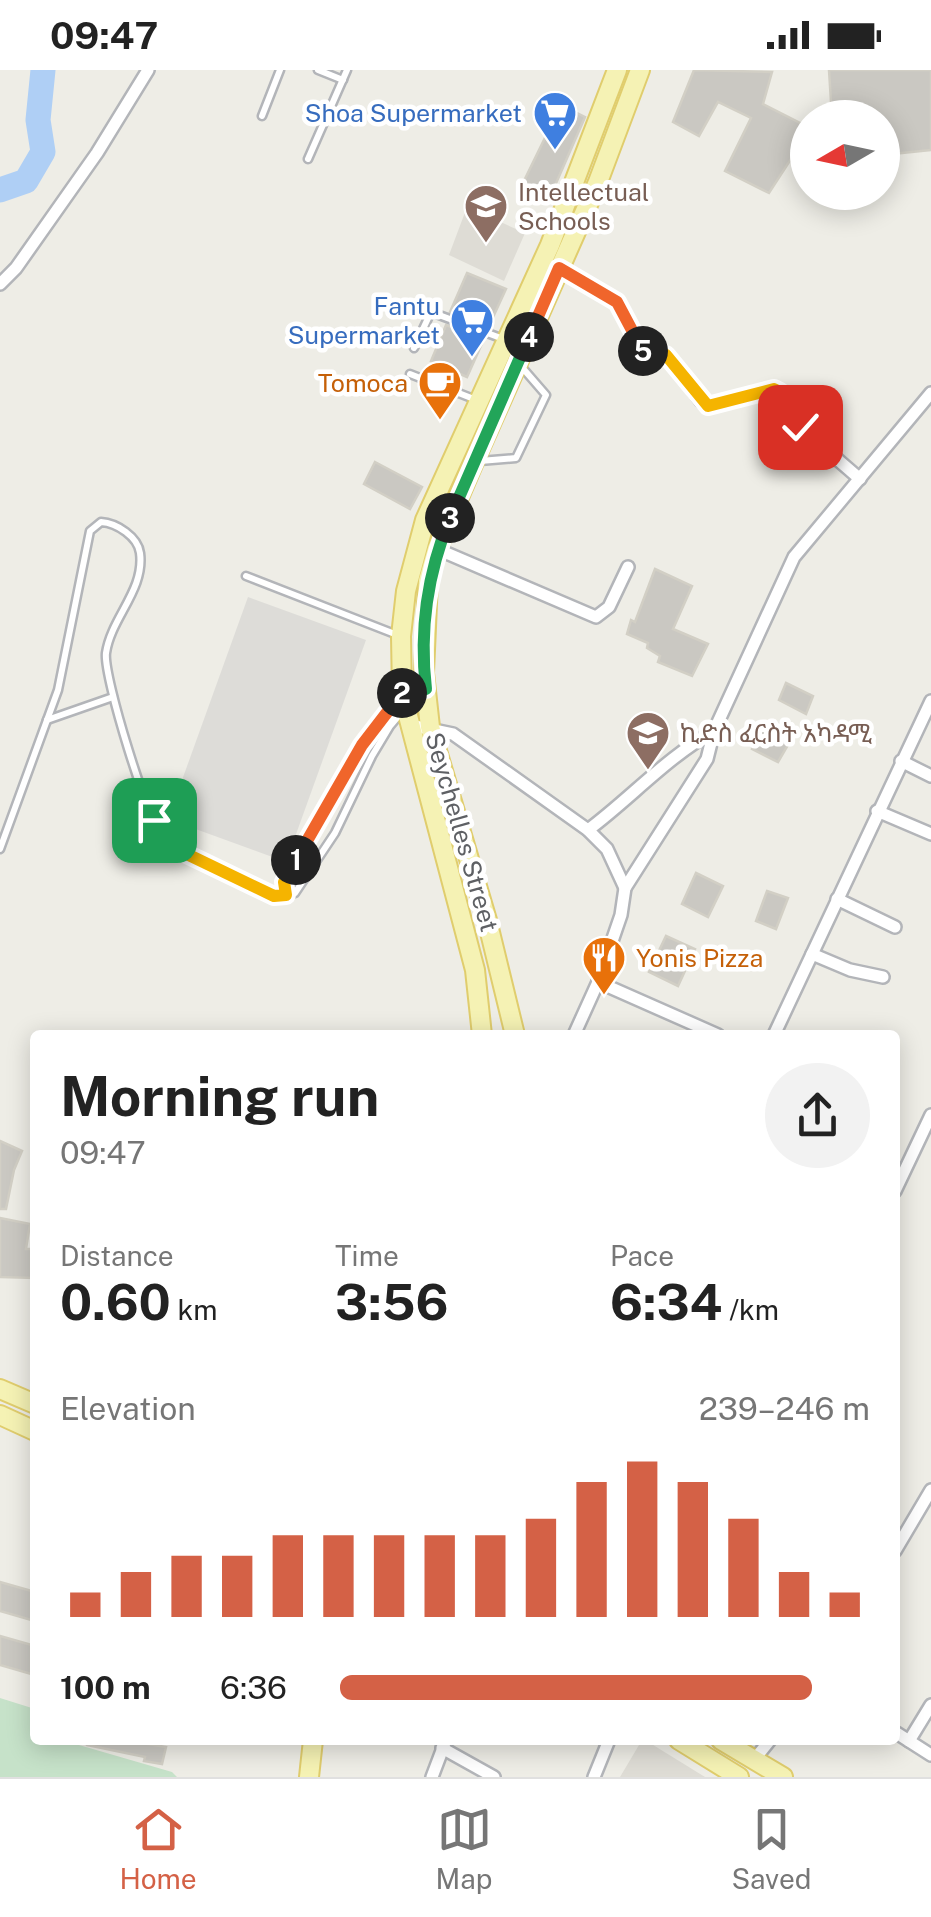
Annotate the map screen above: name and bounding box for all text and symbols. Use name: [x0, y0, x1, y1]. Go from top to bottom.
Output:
text: 09:47: [50, 13, 158, 58]
supermarket icon: Shoa Supermarket: [532, 90, 578, 151]
place label: Shoa Supermarket: [305, 98, 522, 128]
north arrow: [790, 100, 900, 210]
map controls: [790, 100, 900, 210]
place label: Intellectual Schools: [518, 177, 649, 236]
school or university icon: Intellectual Schools: [463, 183, 509, 244]
place label: Fantu Supermarket: [288, 291, 440, 350]
supermarket icon: Fantu Supermarket: [449, 297, 495, 358]
pin: 4: [504, 312, 554, 362]
text: 4: [520, 320, 538, 353]
pin: 5: [618, 326, 668, 376]
text: 5: [634, 334, 652, 367]
cafe icon: Tomoca: [417, 360, 463, 421]
place label: Tomoca: [318, 368, 408, 398]
pin: [758, 385, 843, 470]
icon: check: [773, 400, 828, 455]
pin: 3: [425, 493, 475, 543]
text: 3: [441, 501, 459, 534]
pin: 2: [377, 668, 427, 718]
text: 2: [393, 676, 411, 709]
school or university icon: ኪድስ ፈርስት አካዳሚ: [625, 710, 671, 771]
place label: ኪድስ ፈርስት አካዳሚ: [680, 718, 872, 748]
street label: Seychelles Street: [419, 729, 505, 935]
pin: [112, 778, 197, 863]
icon: arrive: [127, 793, 182, 848]
pin: 1: [271, 835, 321, 885]
text: 1: [290, 843, 302, 876]
restaurant icon: Yonis Pizza: [581, 935, 627, 996]
place label: Yonis Pizza: [636, 943, 763, 973]
button: share: [765, 1063, 870, 1168]
text: Morning run: [60, 1064, 379, 1128]
text: 09:47: [60, 1134, 146, 1171]
text: Distance: [60, 1239, 174, 1272]
text: Time: [335, 1239, 399, 1272]
text: Pace: [610, 1239, 674, 1272]
text: 0.60: [60, 1272, 171, 1331]
text: 3:56: [335, 1272, 449, 1331]
text: 6:34: [610, 1272, 722, 1331]
text: km: [171, 1293, 218, 1326]
text: /km: [722, 1293, 779, 1326]
text: Elevation: [60, 1390, 196, 1427]
text: 239–246 m: [699, 1390, 870, 1427]
text: 100 m: [60, 1669, 151, 1706]
text: 6:36: [220, 1669, 287, 1706]
tab: Home: [119, 1802, 197, 1895]
tab: Map: [436, 1802, 492, 1895]
tab: Saved: [731, 1802, 812, 1895]

